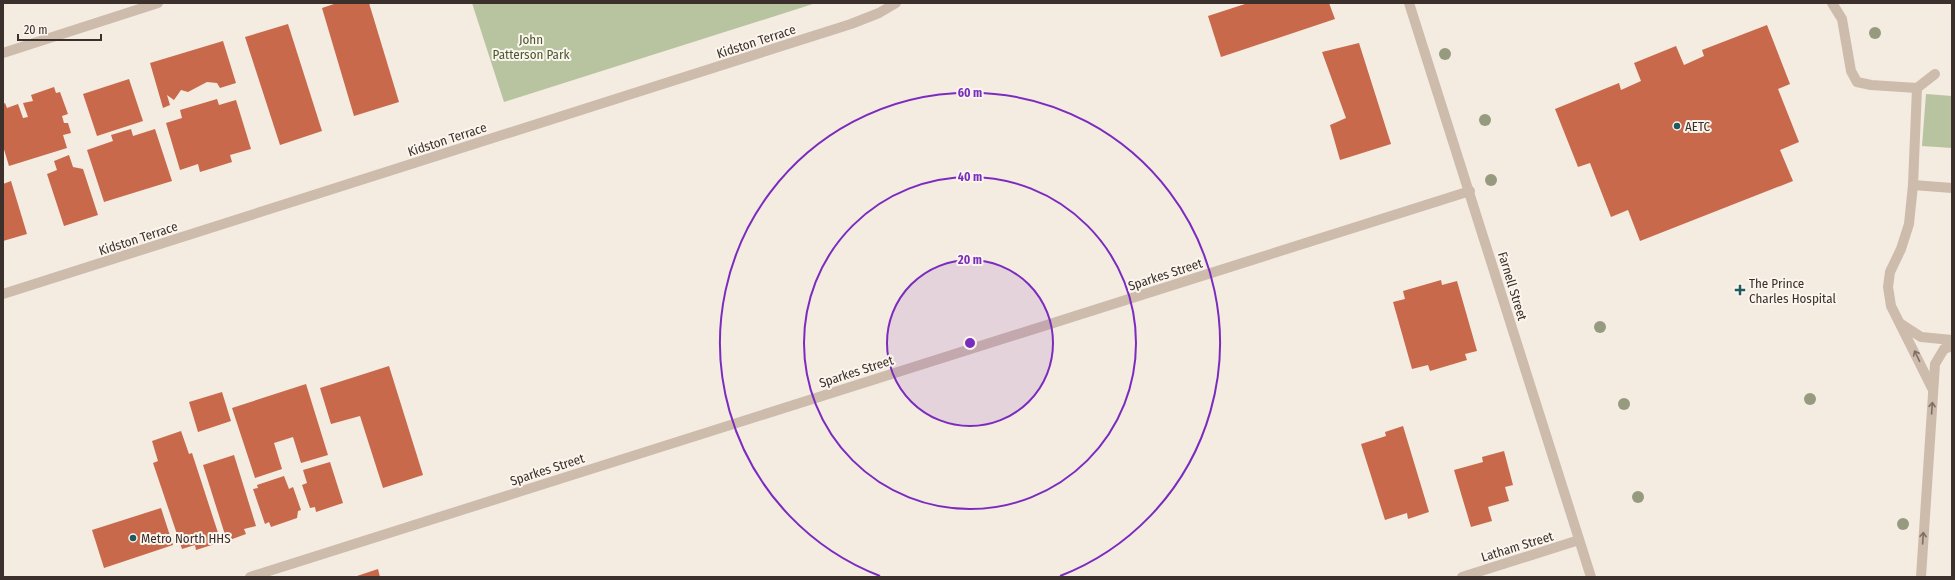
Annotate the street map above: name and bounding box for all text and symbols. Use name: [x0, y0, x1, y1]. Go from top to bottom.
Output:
scale bar: [18, 16, 101, 42]
street label: Kidston Terrace: [715, 22, 797, 61]
text: 20 m: [24, 23, 48, 37]
park label: John Patterson Park: [493, 32, 570, 62]
text: 60 m: [958, 86, 982, 100]
place label: AETC: [1685, 119, 1710, 134]
street label: Kidston Terrace: [406, 120, 488, 159]
marker: AETC: [1672, 121, 1682, 131]
text: 40 m: [958, 170, 982, 184]
street label: Kidston Terrace: [97, 219, 179, 258]
street label: Farnell Street: [1495, 250, 1530, 323]
text: 20 m: [957, 253, 982, 267]
street label: Sparkes Street: [1126, 255, 1205, 294]
place label: The Prince Charles Hospital: [1749, 276, 1836, 306]
marker: The Prince Charles Hospital: [1734, 284, 1746, 296]
centre of rings: [963, 336, 977, 350]
one-way arrow: [1913, 351, 1920, 363]
street label: Sparkes Street: [817, 352, 896, 391]
one-way arrow: [1929, 402, 1936, 415]
street label: Sparkes Street: [508, 450, 587, 489]
street label: Latham Street: [1479, 528, 1556, 565]
place label: Metro North HHS: [141, 531, 231, 546]
one-way arrow: [1920, 532, 1927, 545]
marker: Metro North HHS: [128, 533, 138, 543]

